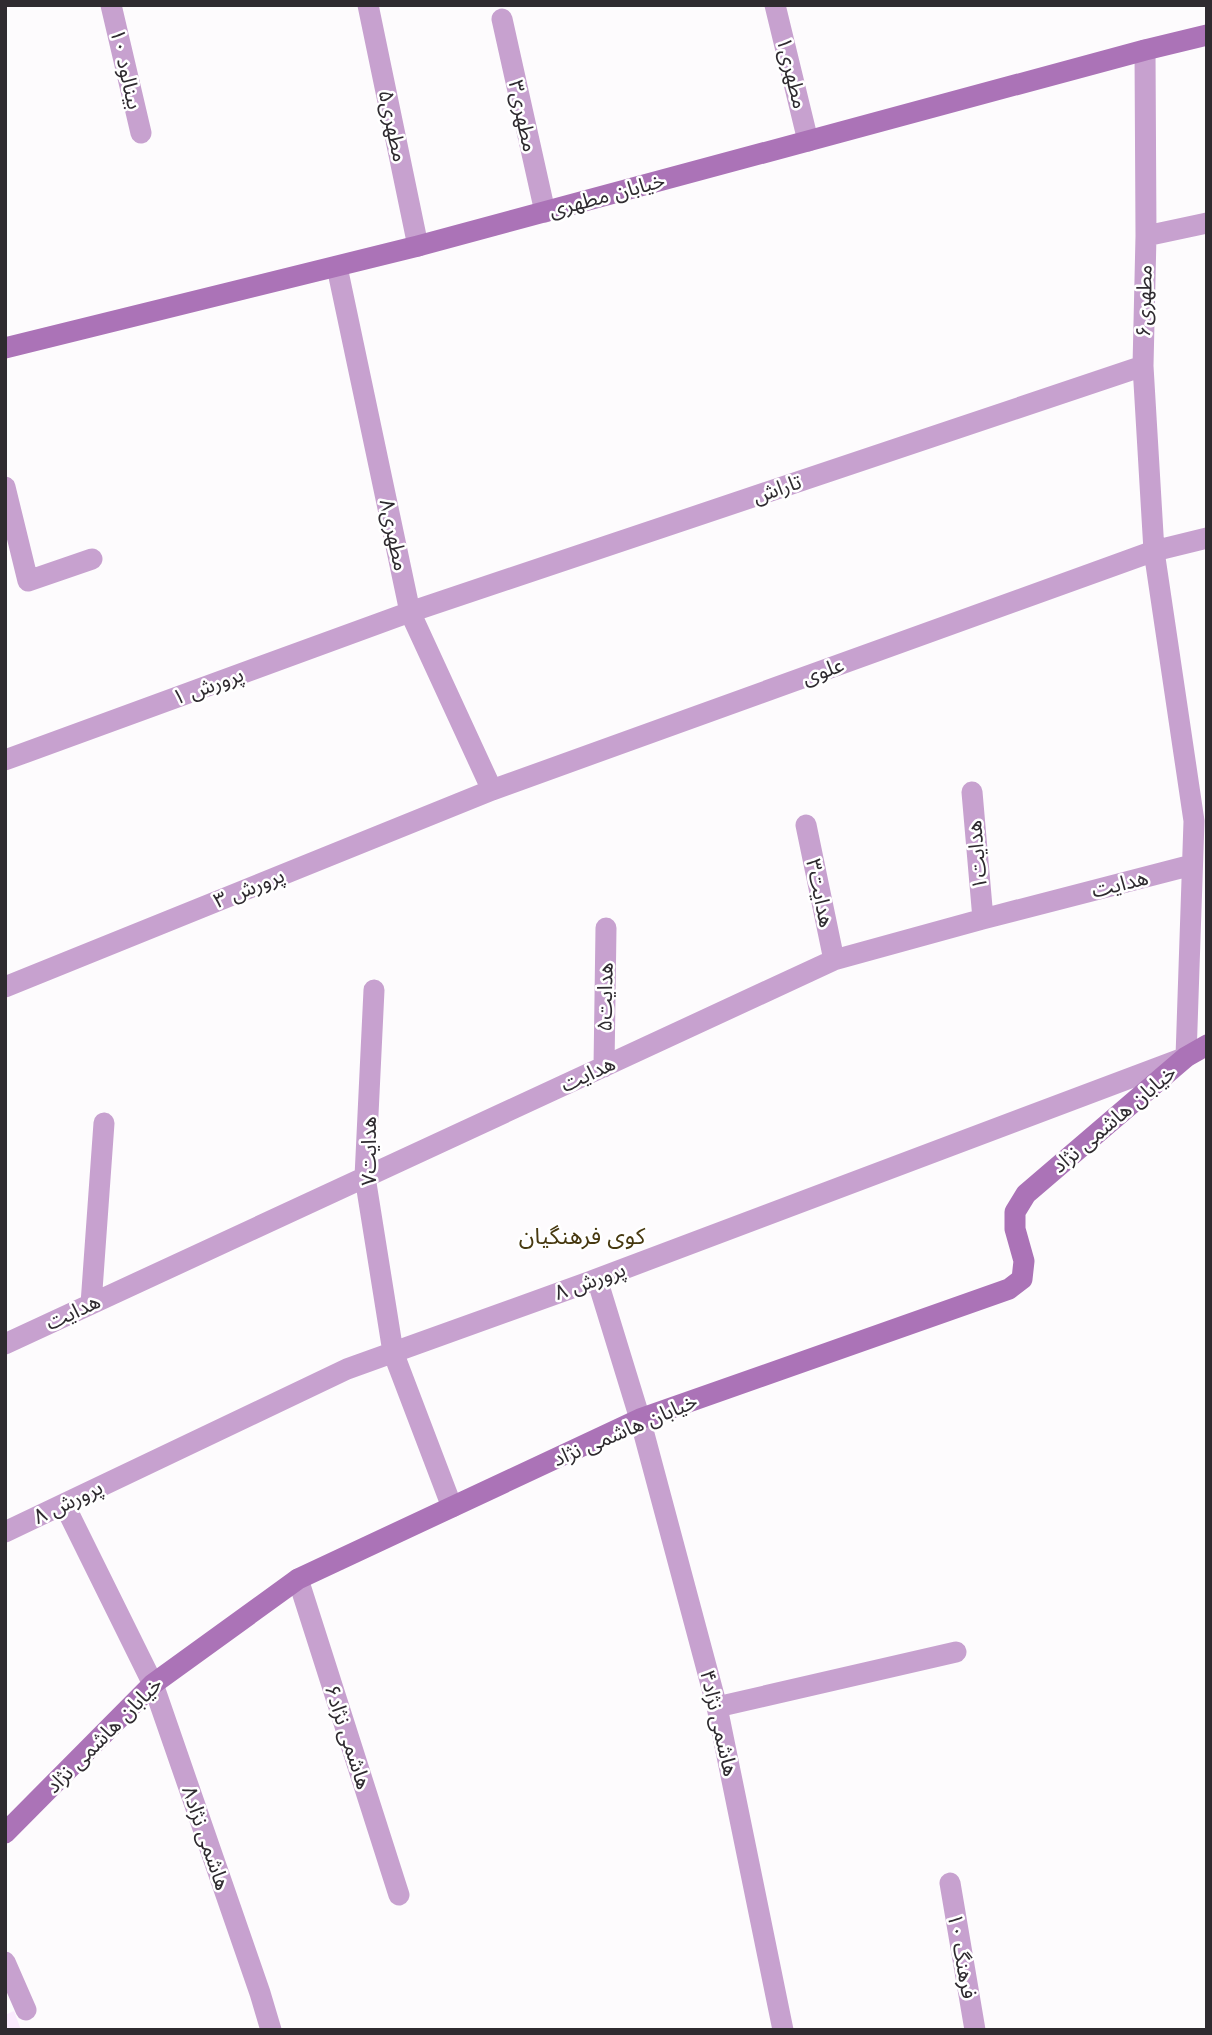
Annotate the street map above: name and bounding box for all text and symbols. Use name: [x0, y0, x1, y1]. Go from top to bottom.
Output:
street label: بینالود ۱۰: [105, 26, 149, 112]
street label: مطهری۱: [772, 34, 814, 111]
street label: مطهری۳: [504, 77, 544, 154]
street label: مطهری۵: [374, 87, 414, 164]
street label: خیابان مطهری: [546, 166, 668, 222]
street label: مطهری۶: [1129, 264, 1157, 338]
street label: تاراش: [749, 468, 805, 508]
street label: مطهری۸: [375, 496, 415, 573]
street label: علوی: [798, 651, 847, 690]
street label: پرورش ۱: [168, 660, 247, 711]
street label: هدایت۱: [960, 819, 992, 891]
street label: هدایت۳: [801, 856, 841, 929]
street label: پرورش ۳: [209, 861, 288, 914]
street label: هدایت: [1089, 863, 1151, 903]
street label: هدایت۵: [590, 962, 618, 1032]
street label: هدایت: [556, 1049, 619, 1097]
street label: خیابان هاشمی نژاد: [1046, 1059, 1181, 1178]
street label: هدایت۷: [355, 1116, 381, 1186]
district label: کوی فرهنگیان: [519, 1221, 646, 1250]
street label: پرورش ۸: [550, 1255, 629, 1306]
street label: هدایت: [41, 1287, 104, 1335]
street label: خیابان هاشمی نژاد: [548, 1387, 701, 1471]
street label: پرورش ۸: [29, 1473, 107, 1530]
street label: هاشمی نژاد۴: [695, 1667, 745, 1779]
street label: خیابان هاشمی نژاد: [39, 1670, 167, 1798]
street label: هاشمی نژاد۶: [320, 1681, 378, 1792]
street label: هاشمی نژاد۸: [177, 1782, 237, 1893]
street label: فرهنگ ۱۰: [943, 1911, 983, 2001]

